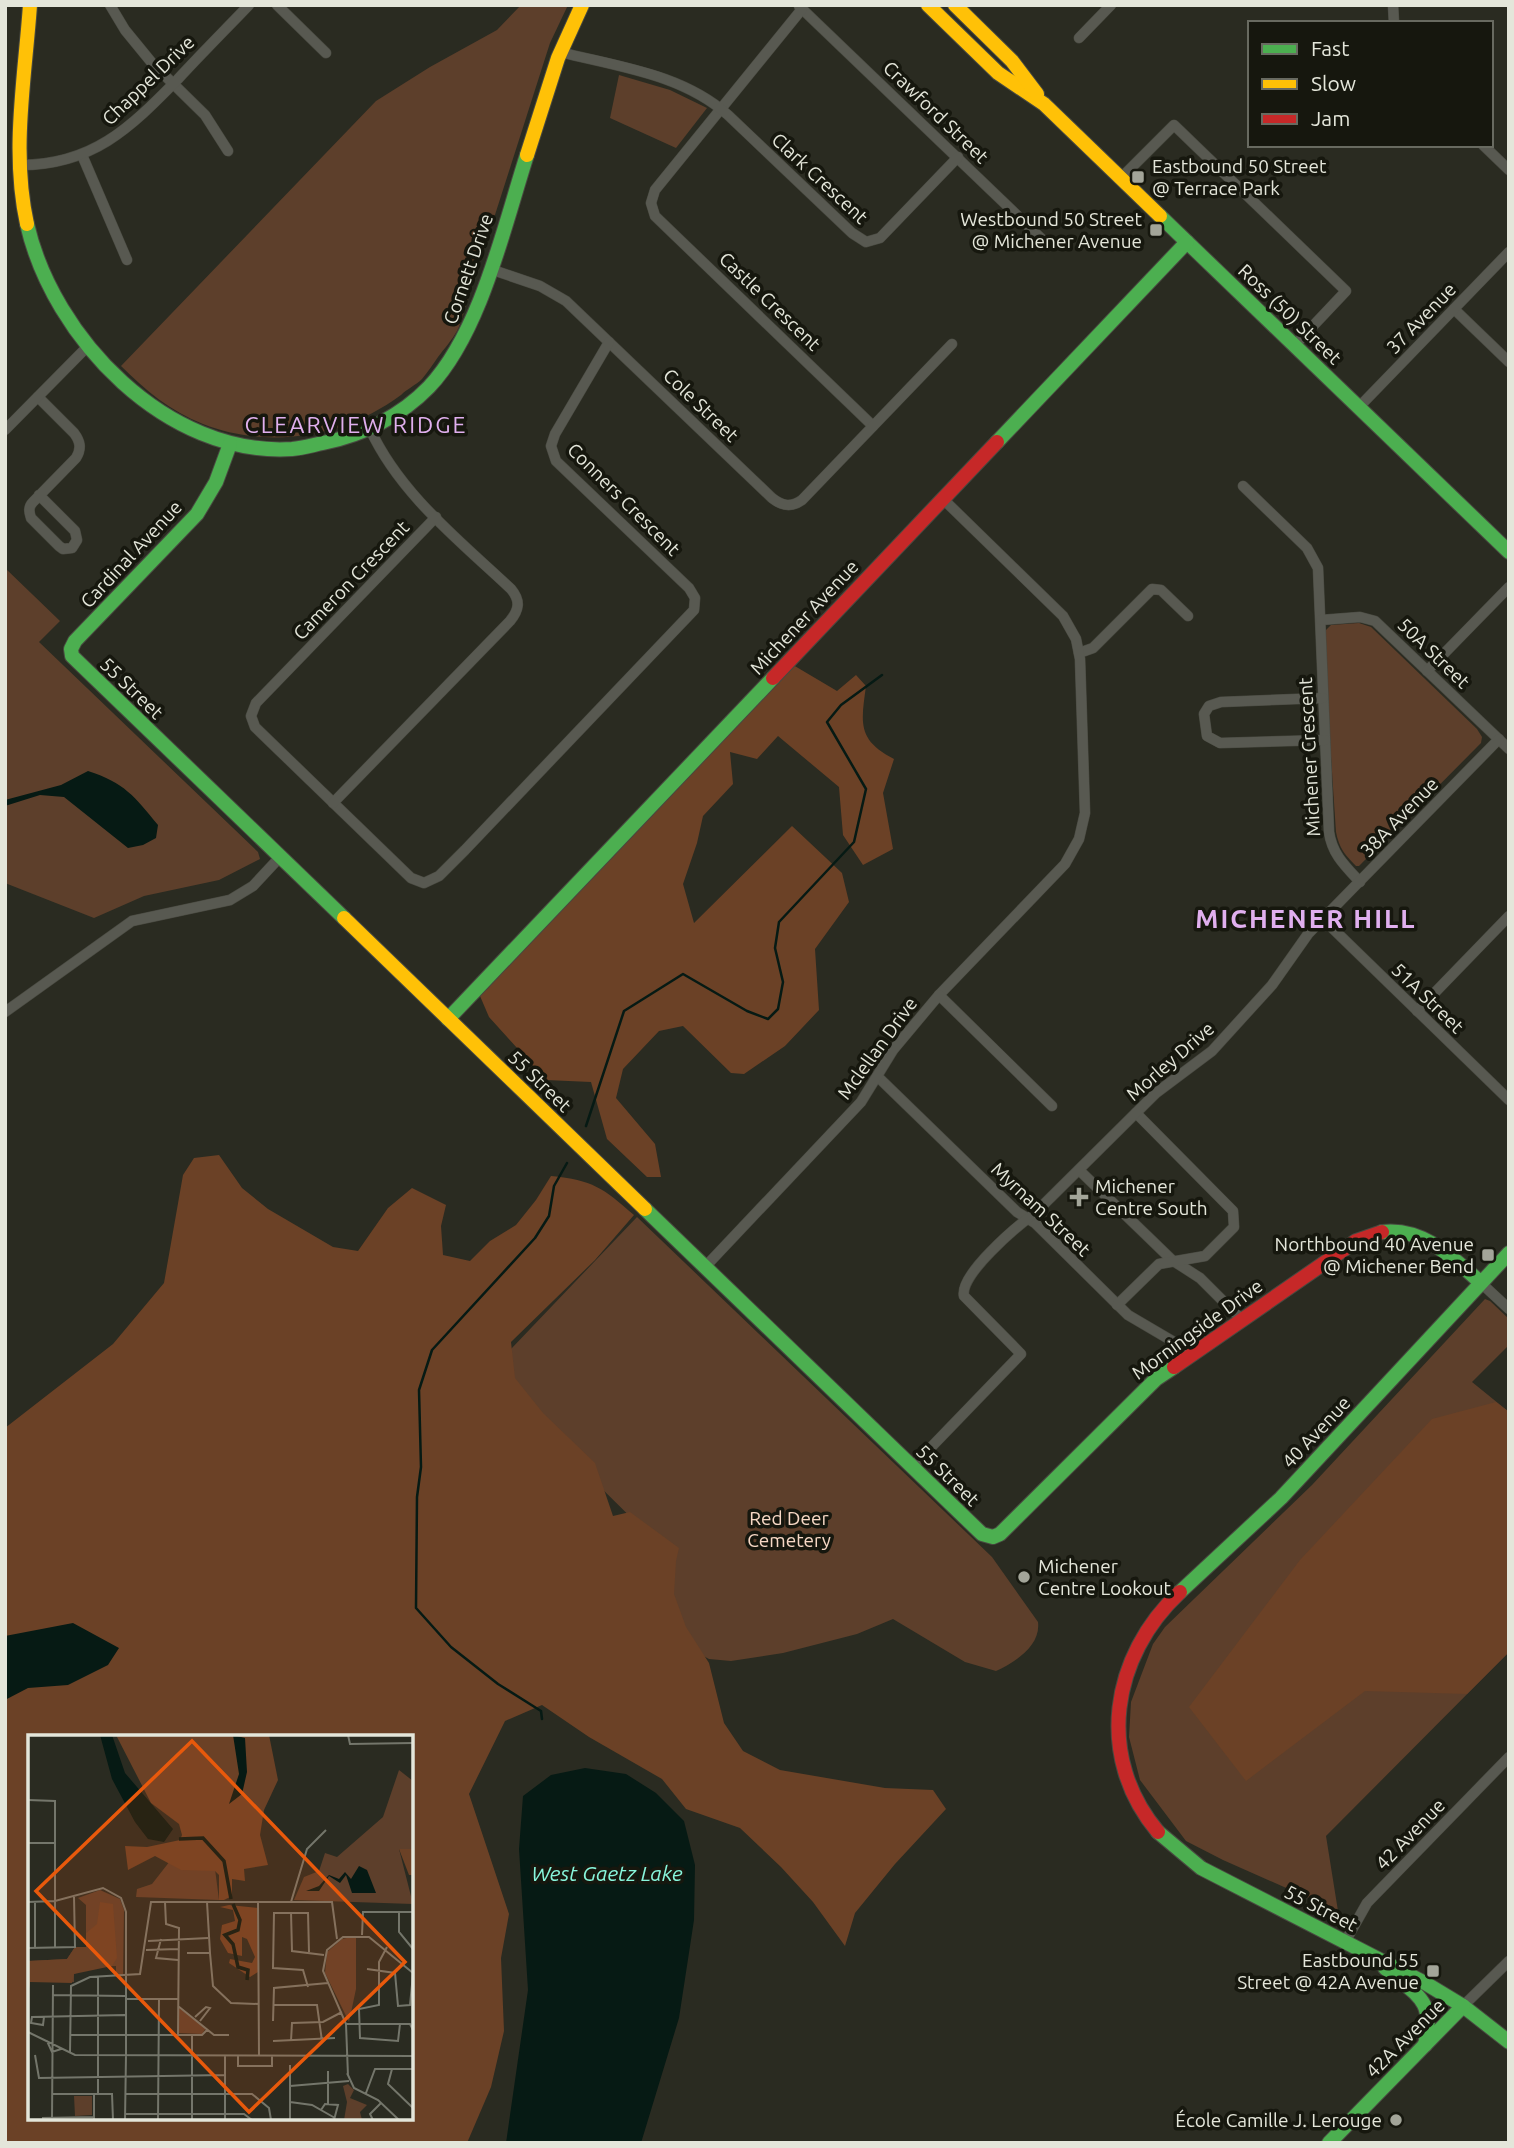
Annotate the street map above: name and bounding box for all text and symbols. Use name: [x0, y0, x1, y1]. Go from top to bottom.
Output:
legend: [1248, 21, 1493, 147]
street label: Chappel Drive: [97, 31, 199, 129]
text: Fast: [1311, 36, 1349, 60]
street label: Crawford Street: [879, 56, 993, 168]
text: Slow: [1311, 71, 1356, 95]
text: Jam: [1311, 106, 1350, 130]
street label: Clark Crescent: [768, 128, 873, 228]
place label: Eastbound 50 Street @ Terrace Park: [1152, 155, 1327, 199]
marker: Eastbound 50 Street @ Terrace Park: [1130, 169, 1146, 185]
place label: Westbound 50 Street @ Michener Avenue: [960, 208, 1143, 252]
street label: Cornett Drive: [439, 211, 497, 327]
marker: Westbound 50 Street @ Michener Avenue: [1148, 222, 1164, 238]
street label: Castle Crescent: [715, 247, 826, 355]
street label: Ross (50) Street: [1234, 259, 1346, 369]
street label: 37 Avenue: [1382, 278, 1460, 358]
street label: Cole Street: [659, 364, 743, 446]
district label: CLEARVIEW RIDGE: [245, 412, 467, 437]
street label: Conners Crescent: [563, 438, 685, 560]
street label: Cardinal Avenue: [76, 496, 186, 612]
street label: Cameron Crescent: [289, 516, 414, 644]
street label: Michener Avenue: [745, 555, 863, 679]
street label: 50A Street: [1394, 613, 1475, 693]
street label: 55 Street: [96, 653, 168, 724]
street label: Michener Crescent: [1294, 676, 1324, 837]
street label: 38A Avenue: [1356, 773, 1442, 861]
district label: MICHENER HILL: [1195, 904, 1417, 933]
street label: 51A Street: [1388, 958, 1469, 1038]
street label: Mclellan Drive: [833, 993, 921, 1103]
street label: Morley Drive: [1122, 1017, 1218, 1105]
street label: 55 Street: [504, 1046, 576, 1117]
street label: Myrnam Street: [987, 1158, 1095, 1261]
place label: Michener Centre South: [1095, 1175, 1208, 1219]
marker: Michener Centre South: [1069, 1187, 1089, 1207]
place label: Northbound 40 Avenue @ Michener Bend: [1275, 1233, 1474, 1277]
marker: Northbound 40 Avenue @ Michener Bend: [1480, 1247, 1496, 1263]
street label: Morningside Drive: [1128, 1274, 1266, 1384]
street label: 40 Avenue: [1277, 1392, 1355, 1472]
street label: 55 Street: [912, 1440, 984, 1511]
park label: Red Deer Cemetery: [747, 1507, 831, 1551]
place label: Michener Centre Lookout: [1038, 1555, 1172, 1599]
marker: Michener Centre Lookout: [1016, 1569, 1032, 1585]
inset map: [28, 1735, 413, 2120]
street label: 42 Avenue: [1371, 1794, 1449, 1874]
water label: West Gaetz Lake: [531, 1861, 683, 1885]
street label: 55 Street: [1281, 1880, 1362, 1936]
place label: Eastbound 55 Street @ 42A Avenue: [1237, 1949, 1419, 1993]
marker: Eastbound 55 Street @ 42A Avenue: [1425, 1963, 1441, 1979]
street label: 42A Avenue: [1361, 1994, 1449, 2082]
place label: École Camille J. Lerouge: [1175, 2109, 1382, 2131]
marker: École Camille J. Lerouge: [1388, 2112, 1404, 2128]

